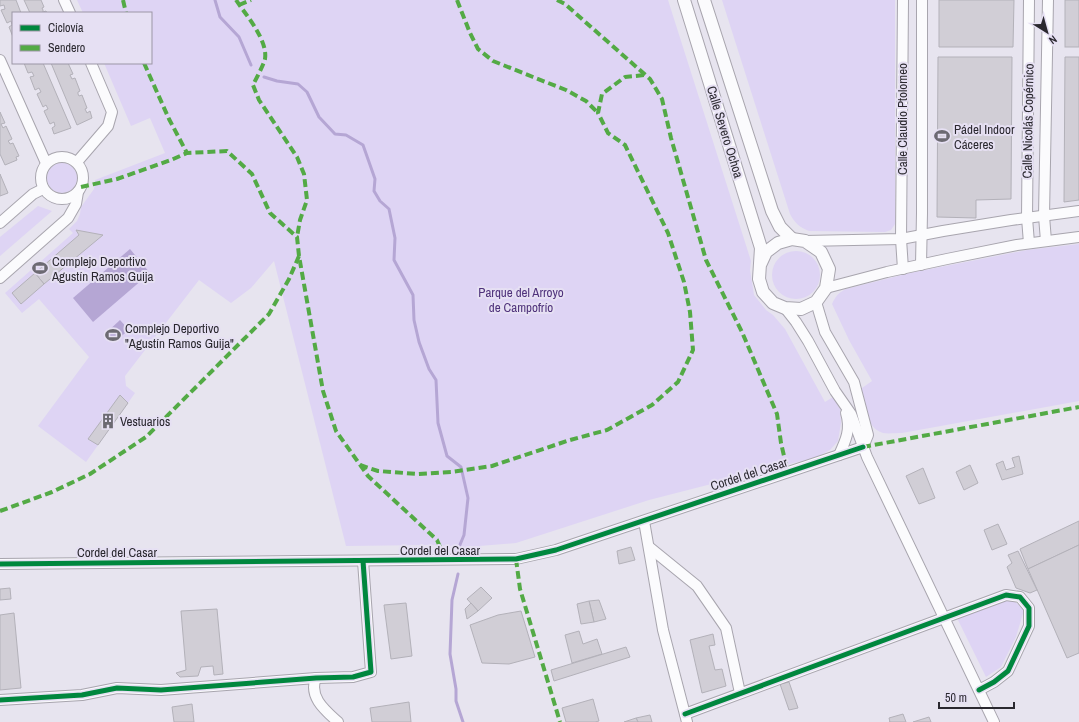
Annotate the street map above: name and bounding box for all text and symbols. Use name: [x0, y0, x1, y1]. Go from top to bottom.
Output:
legend: [12, 12, 152, 64]
north arrow: [1027, 12, 1067, 52]
text: Ciclovía: [48, 20, 84, 36]
text: N: [1046, 32, 1060, 48]
text: Sendero: [48, 40, 85, 56]
street label: Calle Claudio Ptolomeo: [894, 63, 911, 175]
street label: Calle Nicolás Copérnico: [1018, 63, 1038, 179]
street label: Calle Severo Ochoa: [703, 84, 747, 180]
place label: Pádel Indoor Cáceres: [954, 121, 1015, 153]
sports icon: Pádel Indoor Cáceres: [933, 127, 951, 145]
place label: Complejo Deportivo Agustín Ramos Guija: [51, 253, 153, 285]
sports icon: Complejo Deportivo Agustín Ramos Guija: [31, 259, 49, 277]
park label: Parque del Arroyo de Campofrío: [478, 284, 564, 316]
place label: Complejo Deportivo "Agustín Ramos Guija": [125, 320, 234, 352]
sports icon: Complejo Deportivo "Agustín Ramos Guija": [104, 326, 122, 344]
building icon: Vestuarios: [99, 412, 117, 430]
place label: Vestuarios: [120, 413, 170, 430]
street label: Cordel del Casar: [708, 453, 790, 494]
street label: Cordel del Casar: [400, 542, 480, 559]
street label: Cordel del Casar: [77, 544, 157, 561]
scale bar: [939, 684, 1014, 710]
text: 50 m: [945, 690, 967, 706]

